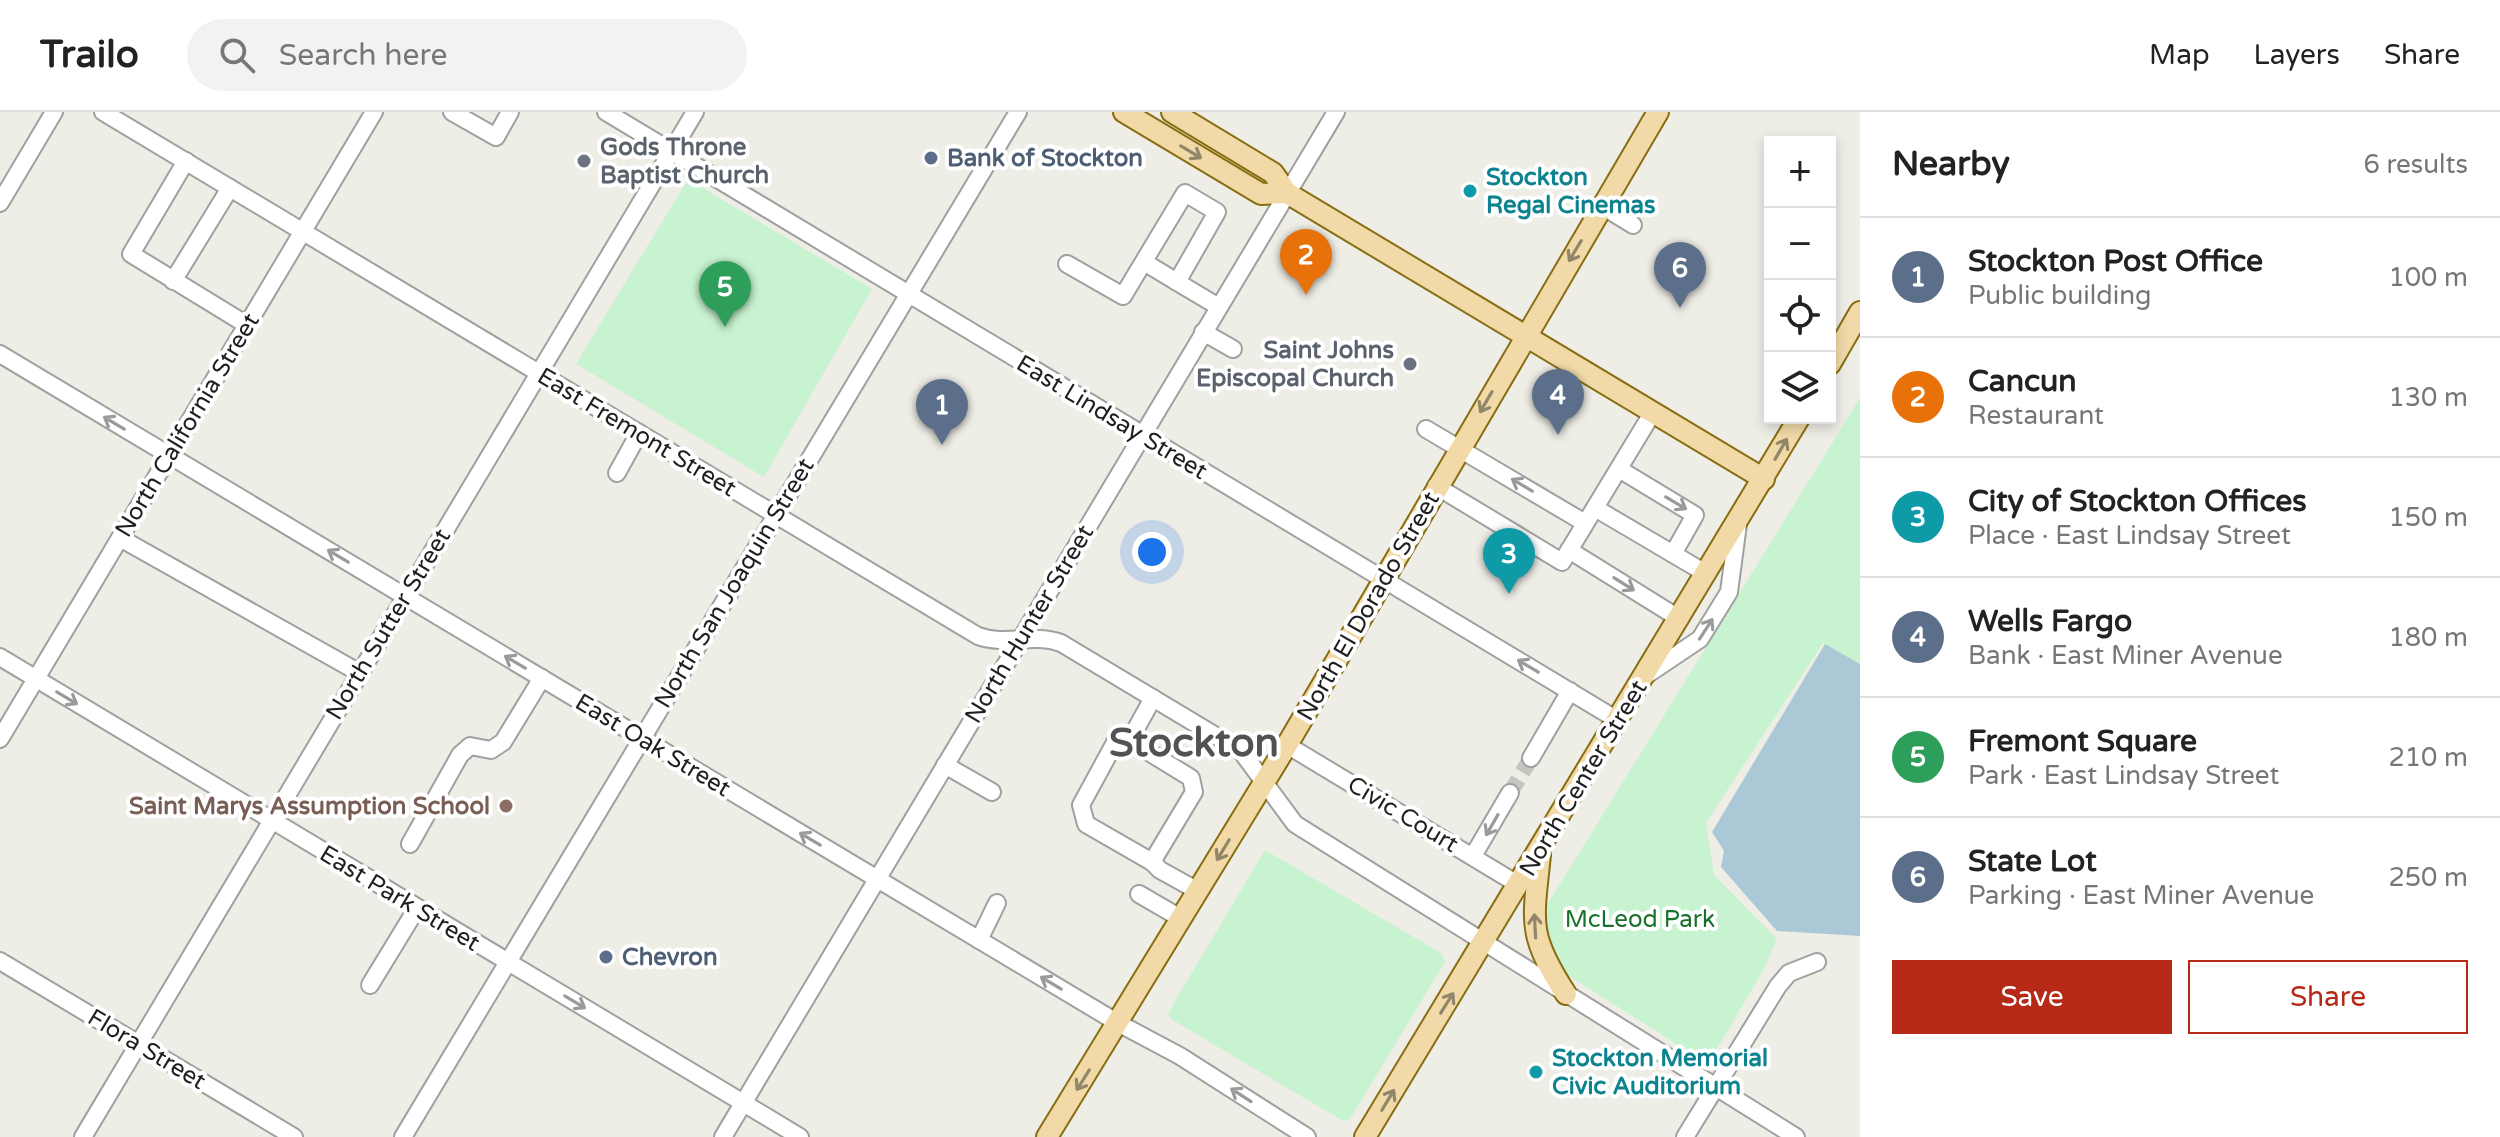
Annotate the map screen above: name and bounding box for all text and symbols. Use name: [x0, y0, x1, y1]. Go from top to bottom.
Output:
search box: [187, 19, 747, 91]
text: Trailo: [40, 32, 139, 78]
icon: search: [215, 33, 259, 77]
text: Search here: [279, 37, 448, 74]
text: Map: [2149, 38, 2210, 72]
text: Layers: [2254, 38, 2340, 72]
text: Share: [2384, 38, 2460, 72]
place label: Gods Throne Baptist Church: [600, 133, 769, 190]
map controls: [1764, 136, 1836, 424]
button: +: [1764, 136, 1836, 208]
place label: Bank of Stockton: [947, 144, 1143, 173]
one-way arrow: [1179, 144, 1202, 160]
text: Nearby: [1892, 144, 2010, 185]
marker: Bank of Stockton: [922, 149, 940, 167]
text: 6 results: [2363, 149, 2468, 180]
marker: Gods Throne Baptist Church: [575, 152, 593, 170]
place label: Stockton Regal Cinemas: [1486, 163, 1655, 220]
marker: Stockton Regal Cinemas: [1461, 182, 1479, 200]
button: −: [1764, 208, 1836, 280]
pin: 2: [1280, 229, 1332, 295]
one-way arrow: [1567, 239, 1583, 262]
pin: 6: [1654, 242, 1706, 308]
text: Stockton Post Office: [1968, 243, 2263, 280]
pin: 5: [699, 261, 751, 327]
text: 1: [1910, 262, 1926, 293]
text: 100 m: [2388, 262, 2468, 293]
button: locate: [1764, 280, 1836, 352]
text: Public building: [1968, 280, 2151, 311]
street label: North California Street: [109, 308, 266, 542]
place label: Saint Johns Episcopal Church: [1196, 336, 1394, 393]
street label: East Lindsay Street: [1011, 349, 1212, 486]
button: layers: [1764, 352, 1836, 424]
marker: Saint Johns Episcopal Church: [1401, 355, 1419, 373]
street label: East Fremont Street: [532, 362, 741, 503]
text: Cancun: [1968, 363, 2077, 400]
pin: 4: [1532, 369, 1584, 435]
pin: 1: [916, 379, 968, 445]
text: 2: [1910, 382, 1926, 413]
text: 130 m: [2388, 382, 2468, 413]
one-way arrow: [1477, 390, 1493, 413]
text: Restaurant: [1968, 400, 2104, 431]
one-way arrow: [103, 415, 126, 431]
one-way arrow: [1774, 437, 1789, 461]
street label: North San Joaquin Street: [648, 453, 821, 713]
one-way arrow: [1511, 477, 1534, 493]
text: City of Stockton Offices: [1968, 483, 2307, 520]
street label: North El Dorado Street: [1291, 487, 1446, 726]
one-way arrow: [1664, 496, 1687, 512]
text: 3: [1910, 502, 1926, 533]
text: 150 m: [2388, 502, 2468, 533]
street label: North Hunter Street: [959, 520, 1100, 729]
text: Place · East Lindsay Street: [1968, 520, 2291, 551]
street label: North Sutter Street: [320, 523, 457, 725]
pin: 3: [1483, 528, 1535, 594]
your location: [1132, 532, 1172, 572]
one-way arrow: [327, 548, 350, 564]
one-way arrow: [1612, 577, 1635, 593]
text: Wells Fargo: [1968, 603, 2132, 640]
one-way arrow: [1697, 618, 1714, 640]
text: 4: [1910, 622, 1926, 653]
text: 180 m: [2388, 622, 2468, 653]
text: Bank · East Miner Avenue: [1968, 640, 2283, 671]
one-way arrow: [504, 654, 527, 670]
one-way arrow: [1517, 658, 1540, 674]
street label: North Center Street: [1513, 675, 1653, 882]
street label: East Oak Street: [570, 688, 736, 803]
one-way arrow: [55, 690, 78, 706]
district label: Stockton: [1109, 719, 1279, 767]
text: Fremont Square: [1968, 723, 2197, 760]
text: 5: [1910, 742, 1926, 773]
text: 210 m: [2388, 742, 2468, 773]
text: Park · East Lindsay Street: [1968, 760, 2279, 791]
street label: Civic Court: [1342, 770, 1463, 859]
place label: Saint Marys Assumption School: [129, 792, 490, 821]
marker: Saint Marys Assumption School: [497, 797, 515, 815]
one-way arrow: [1484, 812, 1499, 836]
one-way arrow: [799, 831, 822, 847]
one-way arrow: [1215, 838, 1231, 861]
street label: East Park Street: [314, 839, 485, 958]
text: State Lot: [1968, 843, 2097, 880]
text: 6: [1910, 862, 1926, 893]
text: 250 m: [2388, 862, 2468, 893]
text: Parking · East Miner Avenue: [1968, 880, 2314, 911]
park label: McLeod Park: [1565, 905, 1715, 934]
one-way arrow: [1527, 913, 1542, 940]
place label: Chevron: [622, 943, 718, 972]
marker: Chevron: [597, 948, 615, 966]
button: Save: [1892, 960, 2172, 1034]
button: Share: [2188, 960, 2468, 1034]
one-way arrow: [1040, 975, 1063, 991]
one-way arrow: [1439, 992, 1455, 1014]
one-way arrow: [563, 994, 586, 1010]
street label: Flora Street: [82, 1003, 211, 1096]
place label: Stockton Memorial Civic Auditorium: [1552, 1044, 1768, 1101]
marker: Stockton Memorial Civic Auditorium: [1527, 1063, 1545, 1081]
one-way arrow: [1074, 1068, 1090, 1091]
one-way arrow: [1230, 1086, 1253, 1102]
one-way arrow: [1380, 1089, 1396, 1112]

